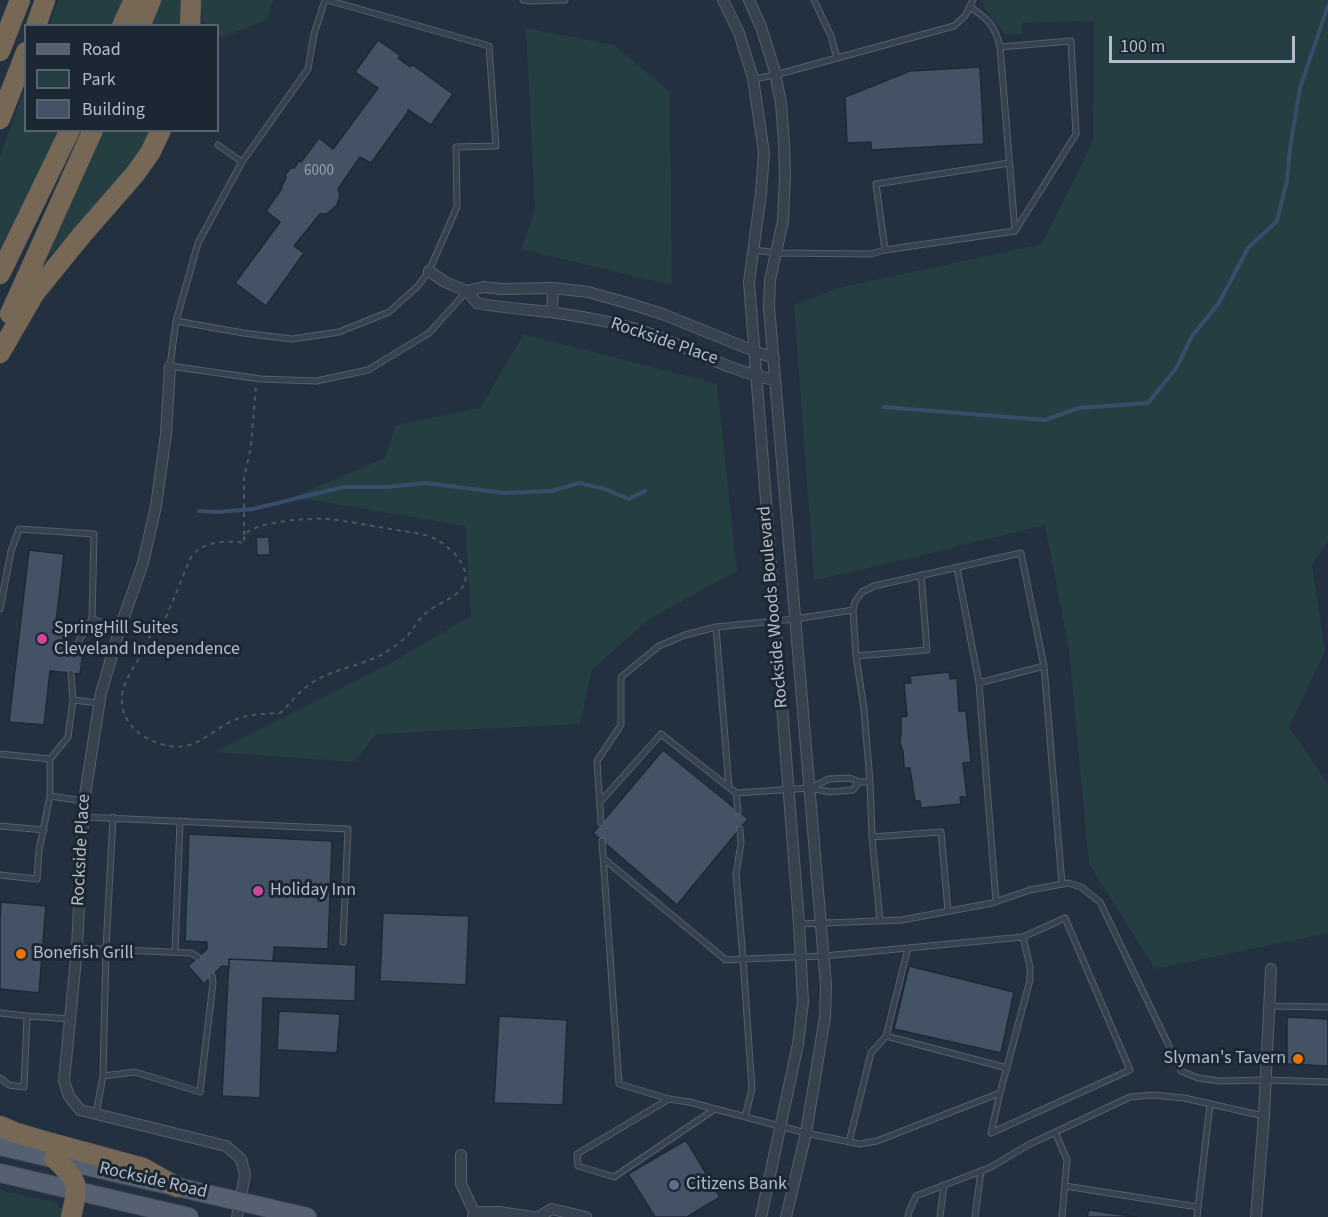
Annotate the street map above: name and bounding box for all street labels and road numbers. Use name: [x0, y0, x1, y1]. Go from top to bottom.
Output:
street label: Rockside Place: [608, 314, 720, 370]
street label: Rockside Woods Boulevard: [754, 505, 794, 709]
street label: Rockside Place: [68, 793, 96, 907]
street label: Rockside Road: [97, 1158, 209, 1204]

